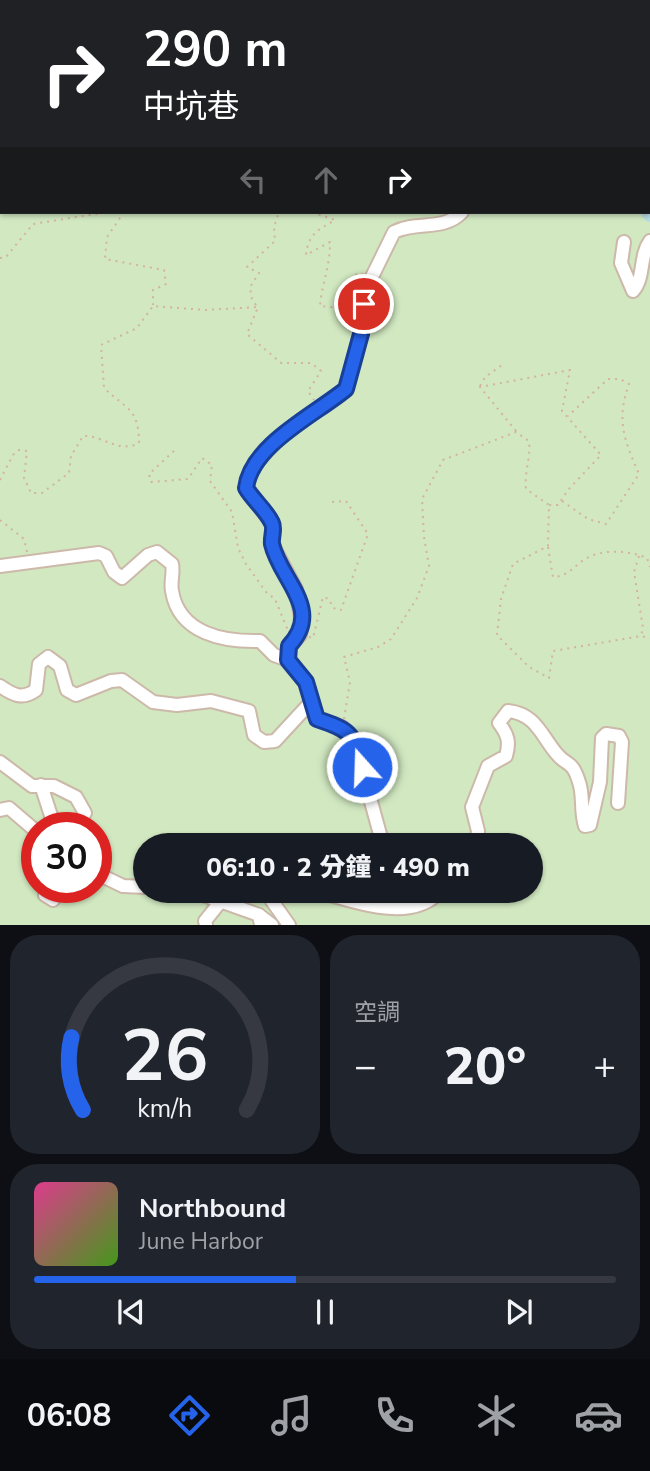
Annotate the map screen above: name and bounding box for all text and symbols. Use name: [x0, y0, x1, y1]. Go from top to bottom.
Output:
text: 290 m: [143, 16, 287, 83]
icon: right: [28, 28, 119, 119]
text: 中坑巷: [143, 85, 239, 128]
icon: left: [234, 161, 272, 199]
icon: ahead: [307, 161, 345, 199]
icon: right: [380, 161, 418, 199]
pin: [334, 274, 394, 334]
icon: arrive: [345, 285, 383, 323]
position arrow: [325, 730, 399, 804]
speed limit sign: 30: [21, 812, 112, 903]
text: 06:10 · 2 分鐘 · 490 m: [206, 850, 470, 885]
text: 空調: [354, 997, 400, 1028]
text: 26: [121, 1007, 209, 1107]
text: 20°: [444, 1031, 526, 1102]
text: −: [354, 1041, 377, 1092]
text: +: [593, 1041, 616, 1092]
text: km/h: [137, 1092, 193, 1126]
text: Northbound: [139, 1191, 286, 1226]
text: June Harbor: [139, 1226, 263, 1257]
icon: previous: [112, 1293, 150, 1331]
icon: pause: [306, 1293, 344, 1331]
icon: next: [500, 1293, 538, 1331]
icon: directions: [165, 1391, 214, 1440]
icon: music: [267, 1391, 316, 1440]
icon: phone: [370, 1391, 419, 1440]
icon: climate: [472, 1391, 521, 1440]
icon: car: [574, 1391, 623, 1440]
text: 06:08: [27, 1394, 111, 1437]

